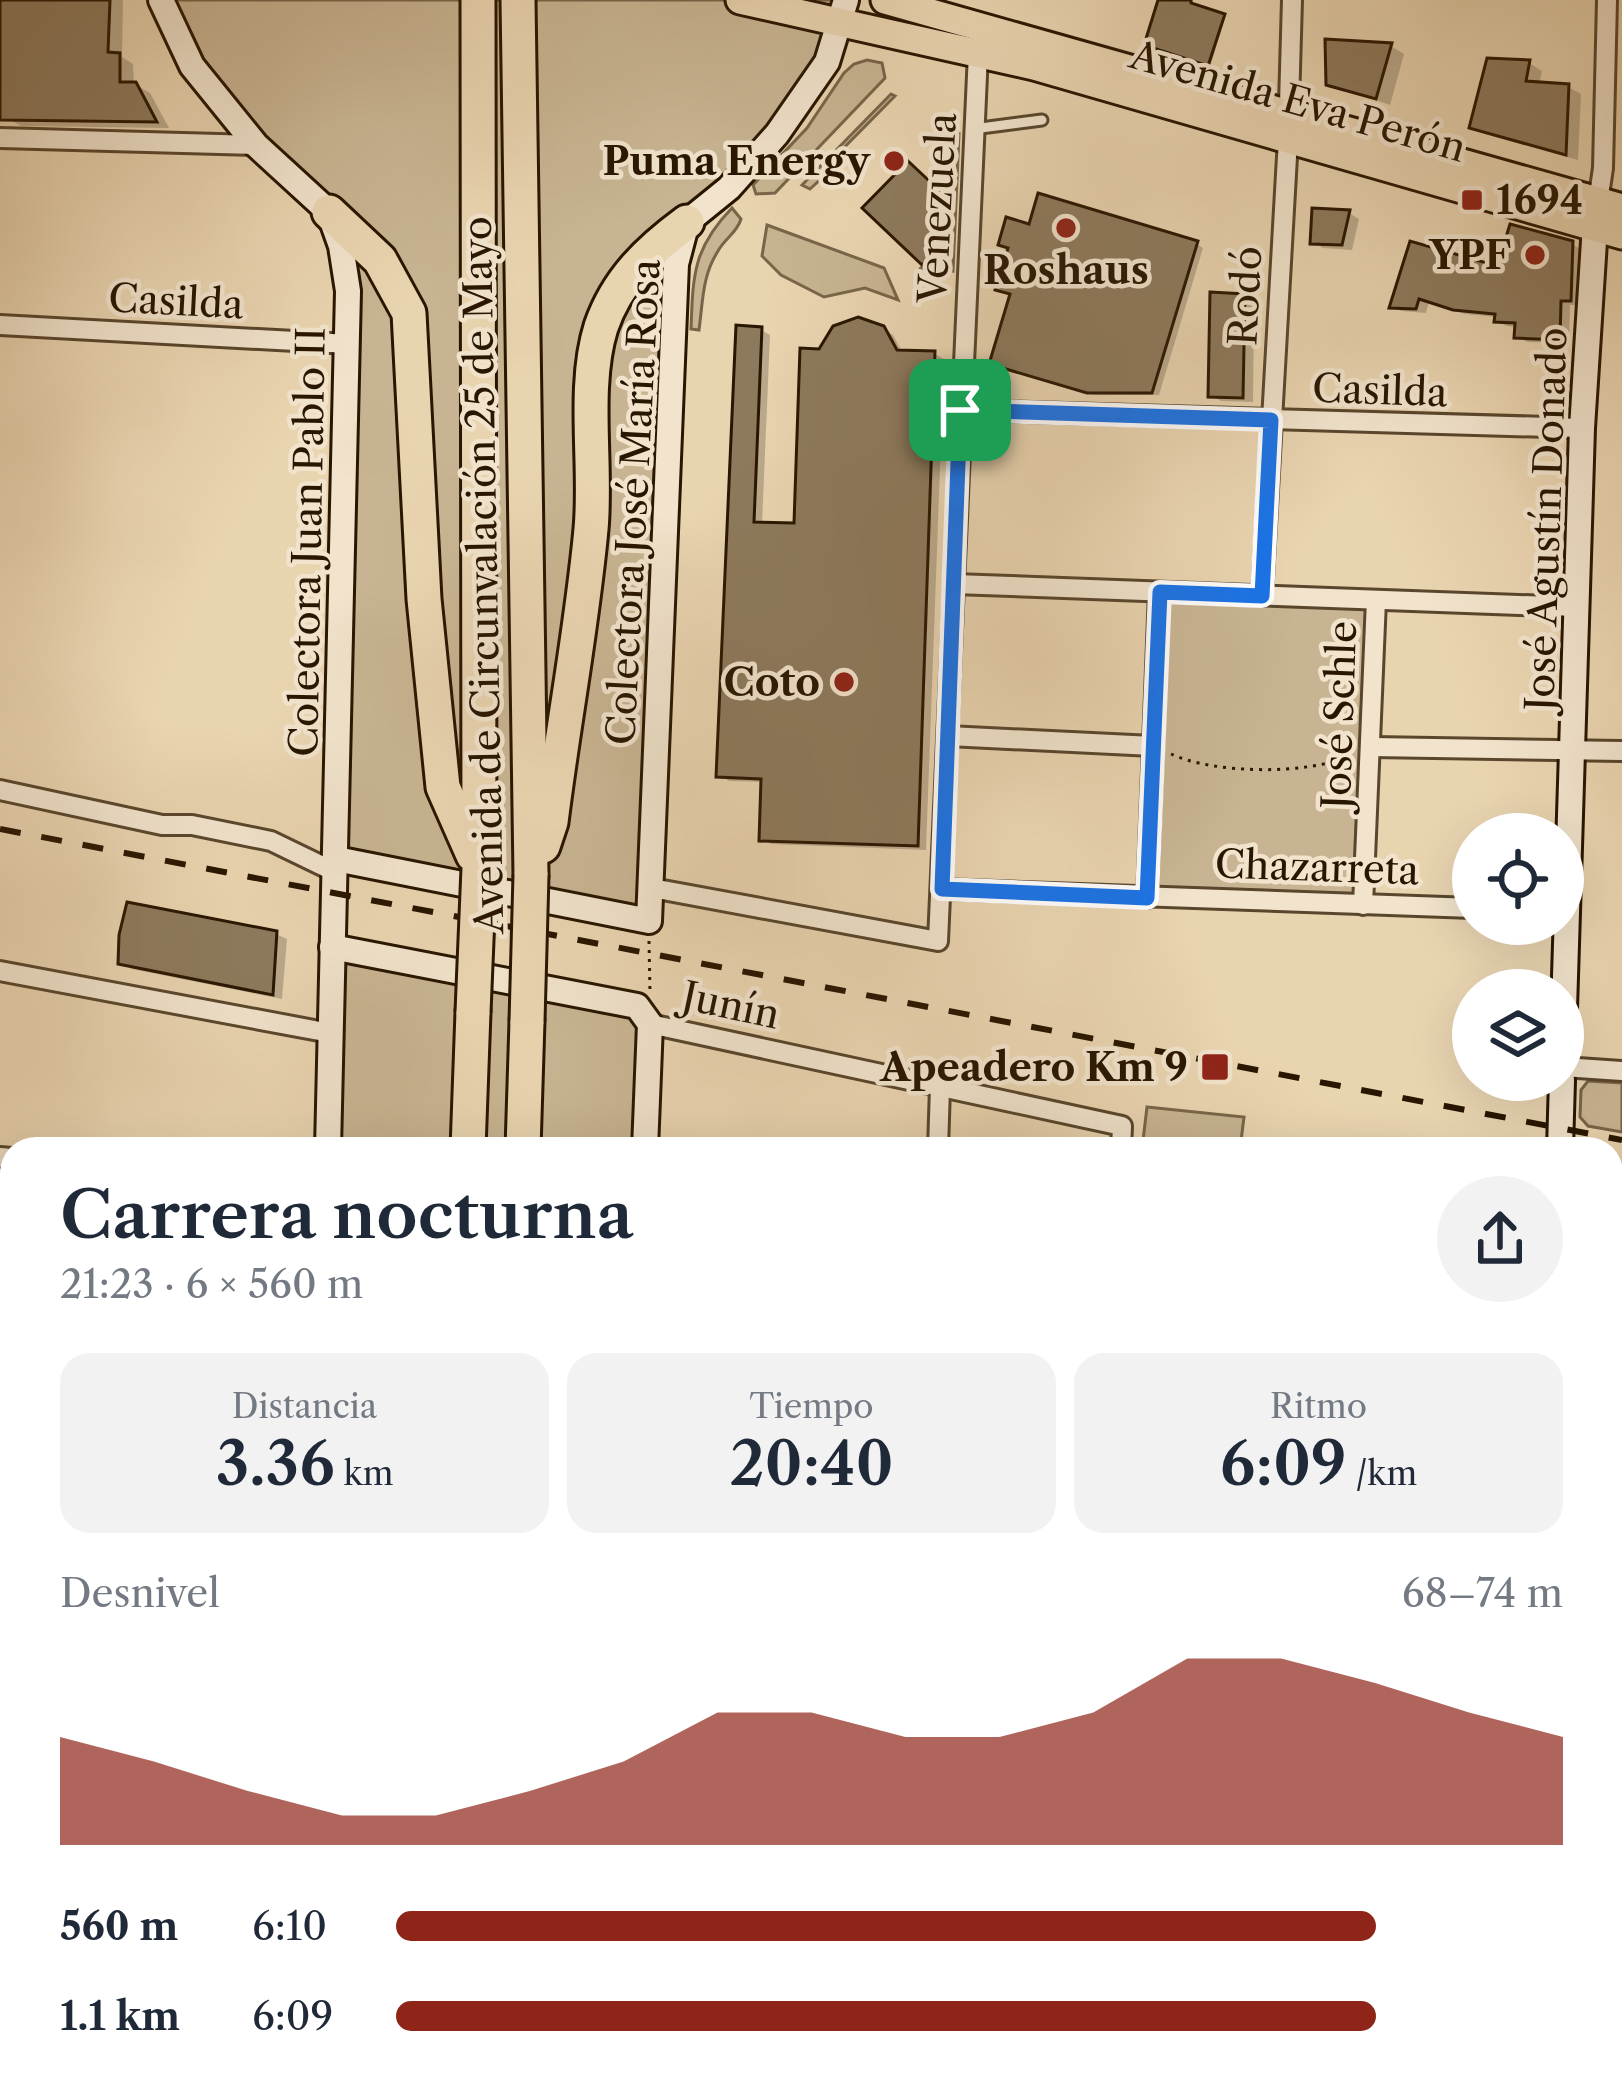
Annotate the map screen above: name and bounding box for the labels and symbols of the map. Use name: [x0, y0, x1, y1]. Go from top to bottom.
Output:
street label: Avenida Eva Perón: [1124, 30, 1471, 172]
street label: Venezuela: [908, 111, 966, 306]
place label: Puma Energy: [603, 137, 871, 185]
marker: Puma Energy: [881, 148, 907, 174]
place label: 1694: [1496, 176, 1583, 224]
marker: 1694: [1459, 187, 1485, 213]
marker: Roshaus: [1053, 215, 1079, 241]
street label: Avenida de Circunvalación 25 de Mayo: [453, 216, 513, 935]
place label: YPF: [1428, 231, 1511, 279]
marker: YPF: [1522, 242, 1548, 268]
street label: Rodó: [1218, 245, 1272, 347]
place label: Roshaus: [983, 246, 1149, 294]
street label: Colectora José María Rosa: [596, 257, 670, 746]
street label: Casilda: [107, 273, 245, 329]
street label: José Agustín Donado: [1515, 326, 1577, 718]
street label: Colectora Juan Pablo II: [279, 327, 335, 757]
pin: [909, 359, 1011, 461]
street label: Casilda: [1311, 364, 1449, 416]
street label: José Schle: [1312, 620, 1366, 816]
place label: Coto: [723, 658, 820, 706]
marker: Coto: [831, 669, 857, 695]
street label: Chazarreta: [1214, 839, 1420, 895]
street label: Junín: [672, 970, 784, 1039]
place label: Apeadero Km 9: [879, 1043, 1188, 1091]
marker: Apeadero Km 9: [1199, 1051, 1231, 1083]

